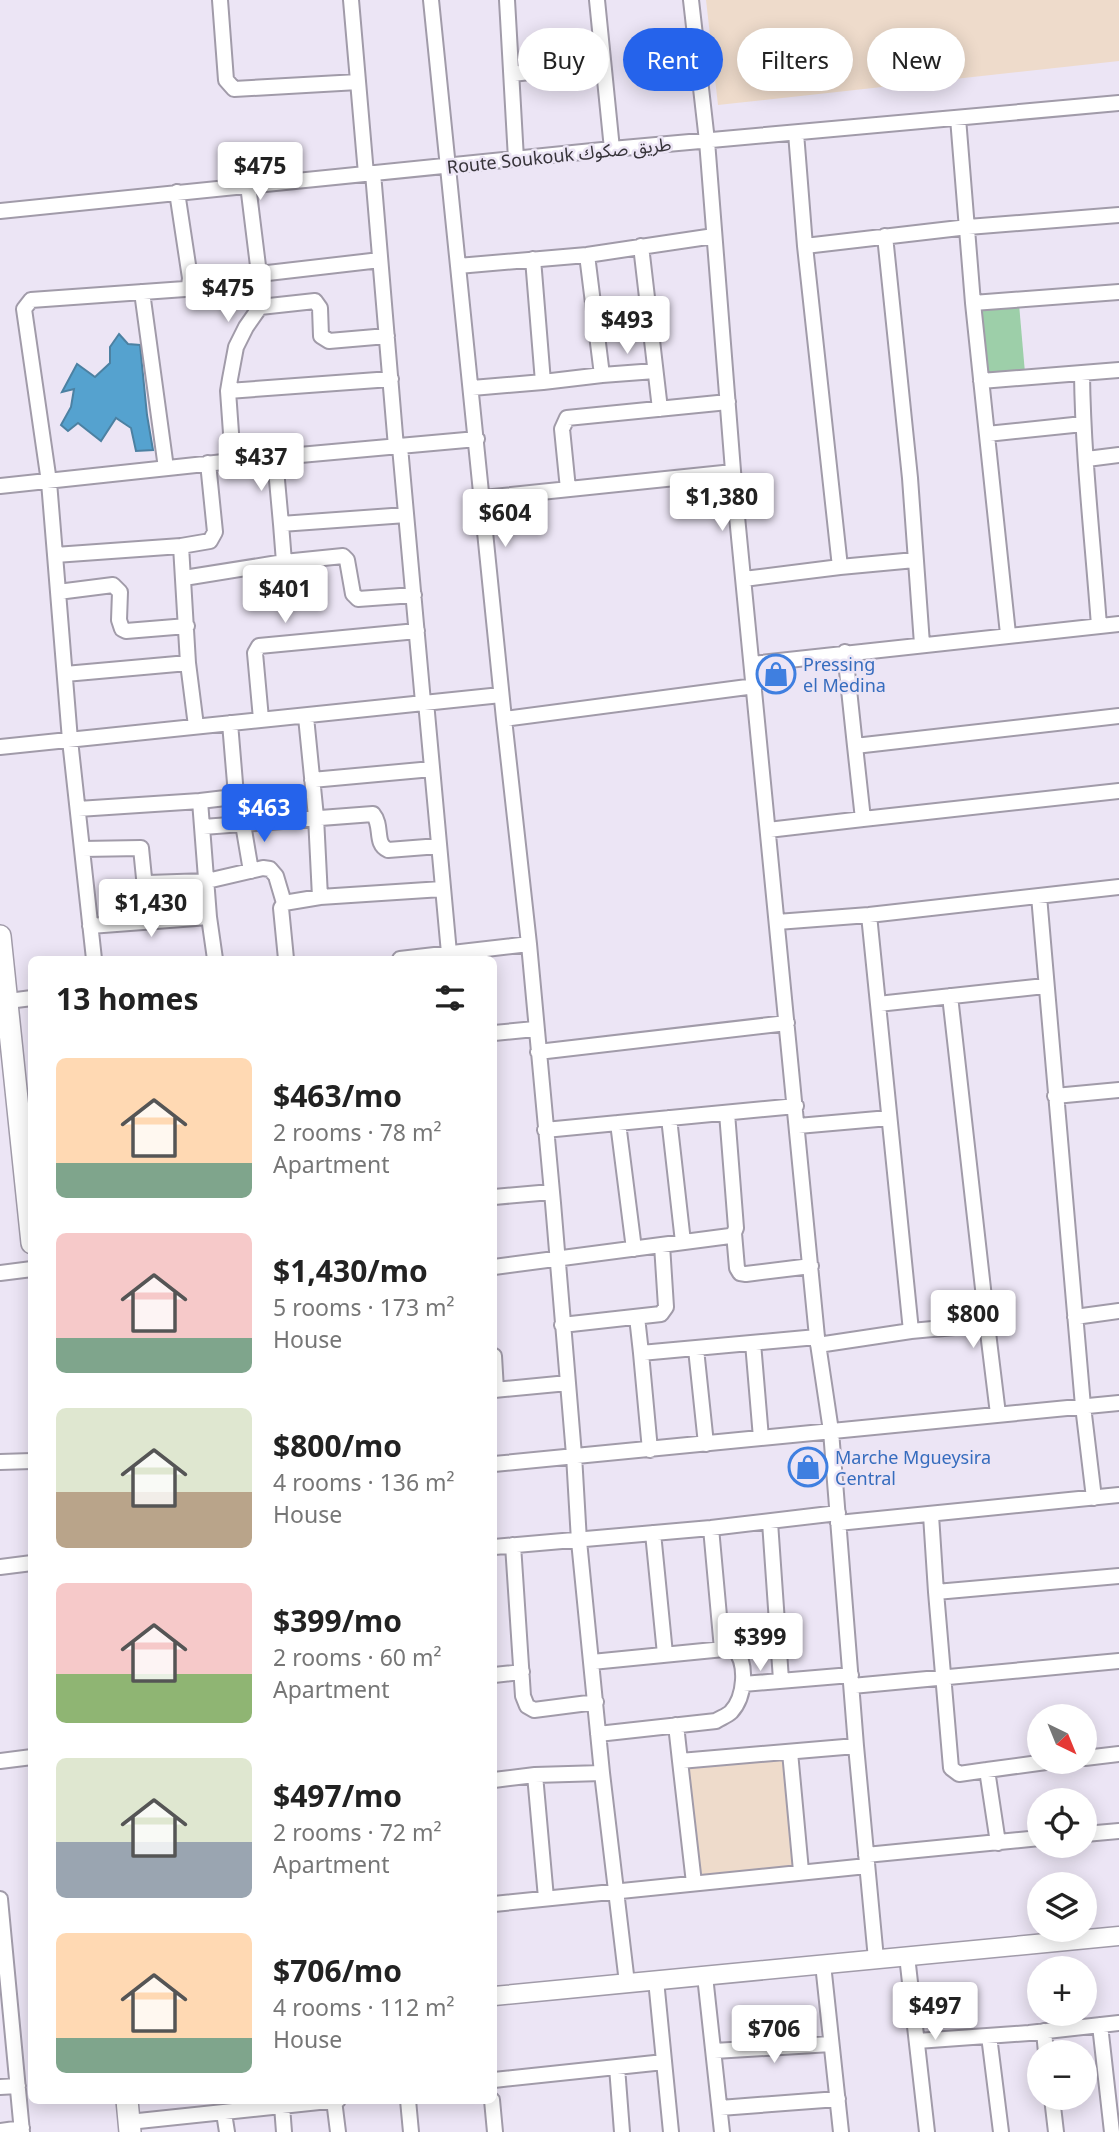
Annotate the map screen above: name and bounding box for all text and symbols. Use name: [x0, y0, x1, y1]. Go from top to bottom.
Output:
chip: Buy: [518, 28, 609, 91]
chip: Rent: [623, 28, 723, 91]
chip: Filters: [737, 28, 853, 91]
chip: New: [867, 28, 965, 91]
street label: Route Soukouk طريق صكوك: [446, 131, 672, 179]
pin: $475: [219, 142, 301, 202]
text: $475: [234, 149, 286, 181]
pin: $475: [187, 264, 269, 324]
text: $475: [202, 271, 254, 303]
pin: $493: [586, 296, 668, 356]
text: $493: [601, 303, 653, 335]
pin: $437: [220, 434, 302, 493]
text: $437: [235, 440, 287, 472]
pin: $1,380: [665, 474, 779, 533]
text: $1,380: [686, 480, 758, 512]
pin: $604: [464, 490, 546, 549]
text: $604: [479, 496, 531, 528]
pin: $401: [244, 566, 326, 625]
text: $401: [259, 572, 311, 604]
place label: Pressing el Medina: [803, 652, 886, 697]
shop icon: Pressing el Medina: [755, 653, 797, 695]
pin: $463: [223, 784, 305, 844]
text: $463: [238, 791, 290, 823]
pin: $1,430: [94, 880, 208, 939]
text: $1,430: [115, 886, 187, 918]
text: 13 homes: [56, 978, 199, 1019]
icon: filters: [431, 979, 469, 1017]
text: $463/mo: [273, 1075, 402, 1116]
icon: home: [112, 1086, 196, 1170]
text: 2 rooms · 78 m²: [273, 1116, 442, 1148]
text: Apartment: [273, 1148, 390, 1180]
text: $1,430/mo: [273, 1250, 428, 1291]
icon: home: [112, 1261, 196, 1345]
pin: $800: [932, 1290, 1014, 1350]
text: 5 rooms · 173 m²: [273, 1291, 455, 1323]
text: $800: [947, 1297, 999, 1329]
text: House: [273, 1323, 342, 1355]
text: $800/mo: [273, 1425, 402, 1466]
icon: home: [112, 1436, 196, 1520]
place label: Marche Mgueysira Central: [835, 1445, 991, 1490]
shop icon: Marche Mgueysira Central: [787, 1446, 829, 1488]
text: 4 rooms · 136 m²: [273, 1466, 455, 1498]
text: House: [273, 1498, 342, 1530]
text: $399/mo: [273, 1600, 402, 1641]
icon: home: [112, 1611, 196, 1695]
pin: $399: [719, 1614, 801, 1673]
text: $399: [734, 1620, 786, 1652]
text: 2 rooms · 60 m²: [273, 1641, 442, 1673]
text: Apartment: [273, 1673, 390, 1705]
north arrow: [1027, 1704, 1097, 1774]
map controls: [1027, 1704, 1097, 2110]
text: $497/mo: [273, 1775, 402, 1816]
icon: home: [112, 1786, 196, 1870]
button: locate: [1027, 1788, 1097, 1858]
text: 2 rooms · 72 m²: [273, 1816, 442, 1848]
text: Apartment: [273, 1848, 390, 1880]
button: layers: [1027, 1872, 1097, 1942]
text: $706/mo: [273, 1950, 402, 1991]
button: +: [1027, 1956, 1097, 2026]
icon: home: [112, 1961, 196, 2045]
pin: $497: [894, 1982, 976, 2042]
text: $497: [909, 1989, 961, 2021]
text: 4 rooms · 112 m²: [273, 1991, 455, 2023]
pin: $706: [733, 2006, 815, 2065]
text: $706: [748, 2012, 800, 2044]
text: House: [273, 2023, 342, 2055]
button: −: [1027, 2040, 1097, 2110]

